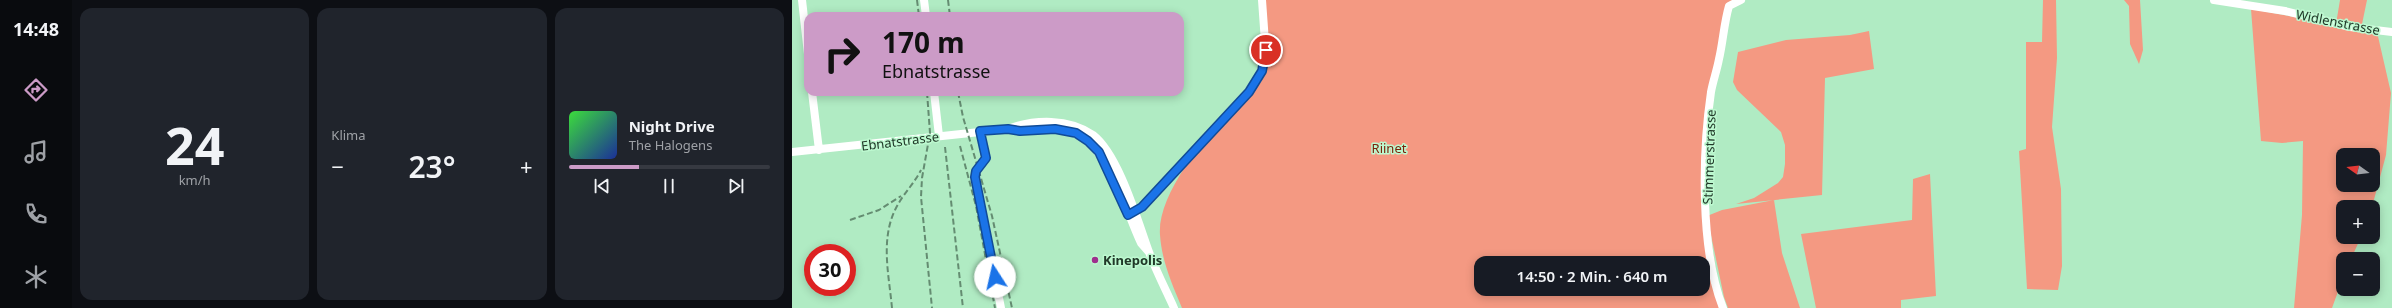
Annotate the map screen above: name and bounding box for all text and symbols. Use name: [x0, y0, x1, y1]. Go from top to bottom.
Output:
street label: Widlenstrasse: [2294, 5, 2382, 39]
text: 14:48: [13, 17, 59, 41]
text: 170 m: [882, 23, 965, 61]
icon: right: [816, 28, 868, 80]
pin: [1249, 33, 1283, 67]
icon: arrive: [1255, 39, 1277, 61]
text: Ebnatstrasse: [882, 59, 991, 83]
icon: directions: [22, 76, 50, 104]
text: 24: [165, 109, 224, 180]
street label: Stimmerstrasse: [1698, 109, 1720, 205]
text: Night Drive: [629, 116, 715, 136]
text: Klima: [331, 126, 366, 144]
street label: Ebnatstrasse: [860, 127, 940, 155]
text: The Halogens: [629, 136, 712, 154]
icon: music: [22, 138, 50, 166]
park label: Riinet: [1372, 139, 1407, 157]
text: 23°: [408, 146, 456, 187]
north arrow: [2336, 148, 2380, 192]
map controls: [2336, 148, 2380, 296]
text: −: [331, 151, 344, 181]
text: +: [520, 151, 533, 181]
text: km/h: [179, 171, 211, 189]
icon: previous: [591, 175, 613, 197]
icon: pause: [658, 175, 680, 197]
icon: next: [725, 175, 747, 197]
icon: phone: [22, 200, 50, 228]
button: +: [2336, 200, 2380, 244]
speed limit sign: 30: [804, 244, 856, 296]
place label: Kinepolis: [1103, 251, 1162, 269]
button: −: [2336, 252, 2380, 296]
marker: Kinepolis: [1090, 255, 1100, 265]
position arrow: [974, 256, 1016, 298]
icon: climate: [22, 263, 50, 291]
text: 14:50 · 2 Min. · 640 m: [1517, 266, 1667, 286]

